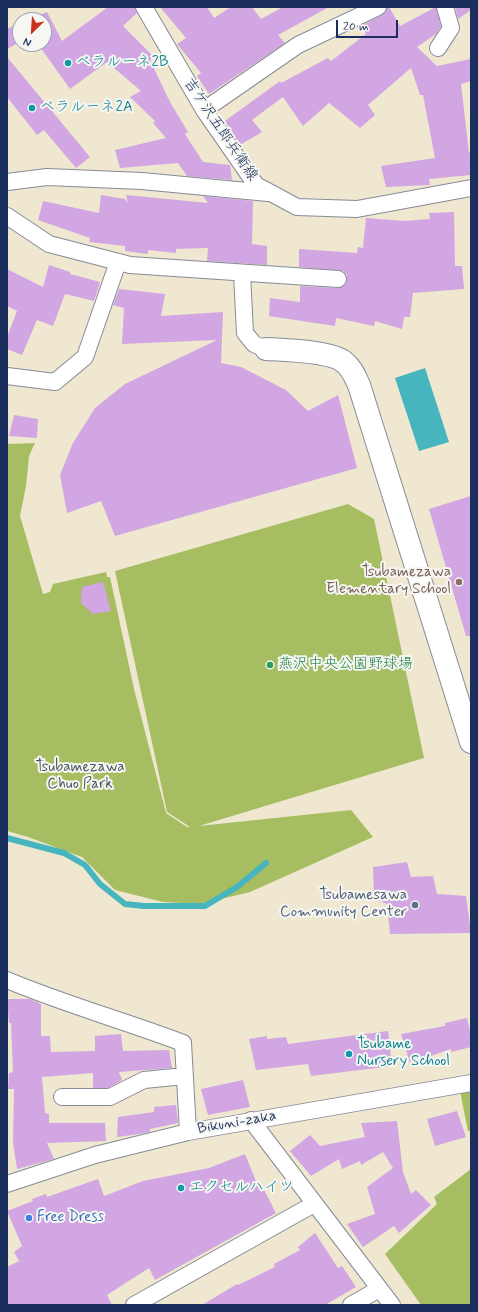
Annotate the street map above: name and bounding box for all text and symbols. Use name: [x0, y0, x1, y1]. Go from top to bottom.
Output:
north arrow: [12, 12, 52, 52]
scale bar: [338, 12, 400, 38]
text: 20 m: [343, 19, 369, 35]
text: N: [21, 34, 34, 50]
place label: ベラルーネ2B: [76, 54, 168, 72]
marker: ベラルーネ2B: [63, 58, 73, 68]
street label: 吉ケ沢五郎兵衛線: [179, 75, 261, 185]
place label: ベラルーネ2A: [40, 99, 133, 117]
marker: ベラルーネ2A: [27, 103, 37, 113]
place label: Tsubamezawa Elementary School: [326, 564, 451, 599]
marker: Tsubamezawa Elementary School: [454, 577, 464, 587]
place label: 燕沢中央公園野球場: [278, 656, 413, 674]
marker: 燕沢中央公園野球場: [265, 660, 275, 670]
park label: Tsubamezawa Chuo Park: [35, 759, 125, 794]
place label: Tsubamesawa Community Center: [280, 887, 407, 922]
marker: Tsubamesawa Community Center: [410, 900, 420, 910]
place label: Tsubame Nursery School: [357, 1036, 450, 1071]
marker: Tsubame Nursery School: [344, 1049, 354, 1059]
street label: Bikuni-zaka: [196, 1107, 278, 1139]
place label: エクセルハイツ: [189, 1179, 294, 1197]
marker: エクセルハイツ: [176, 1183, 186, 1193]
place label: Free Dress: [37, 1209, 104, 1227]
marker: Free Dress: [24, 1213, 34, 1223]

